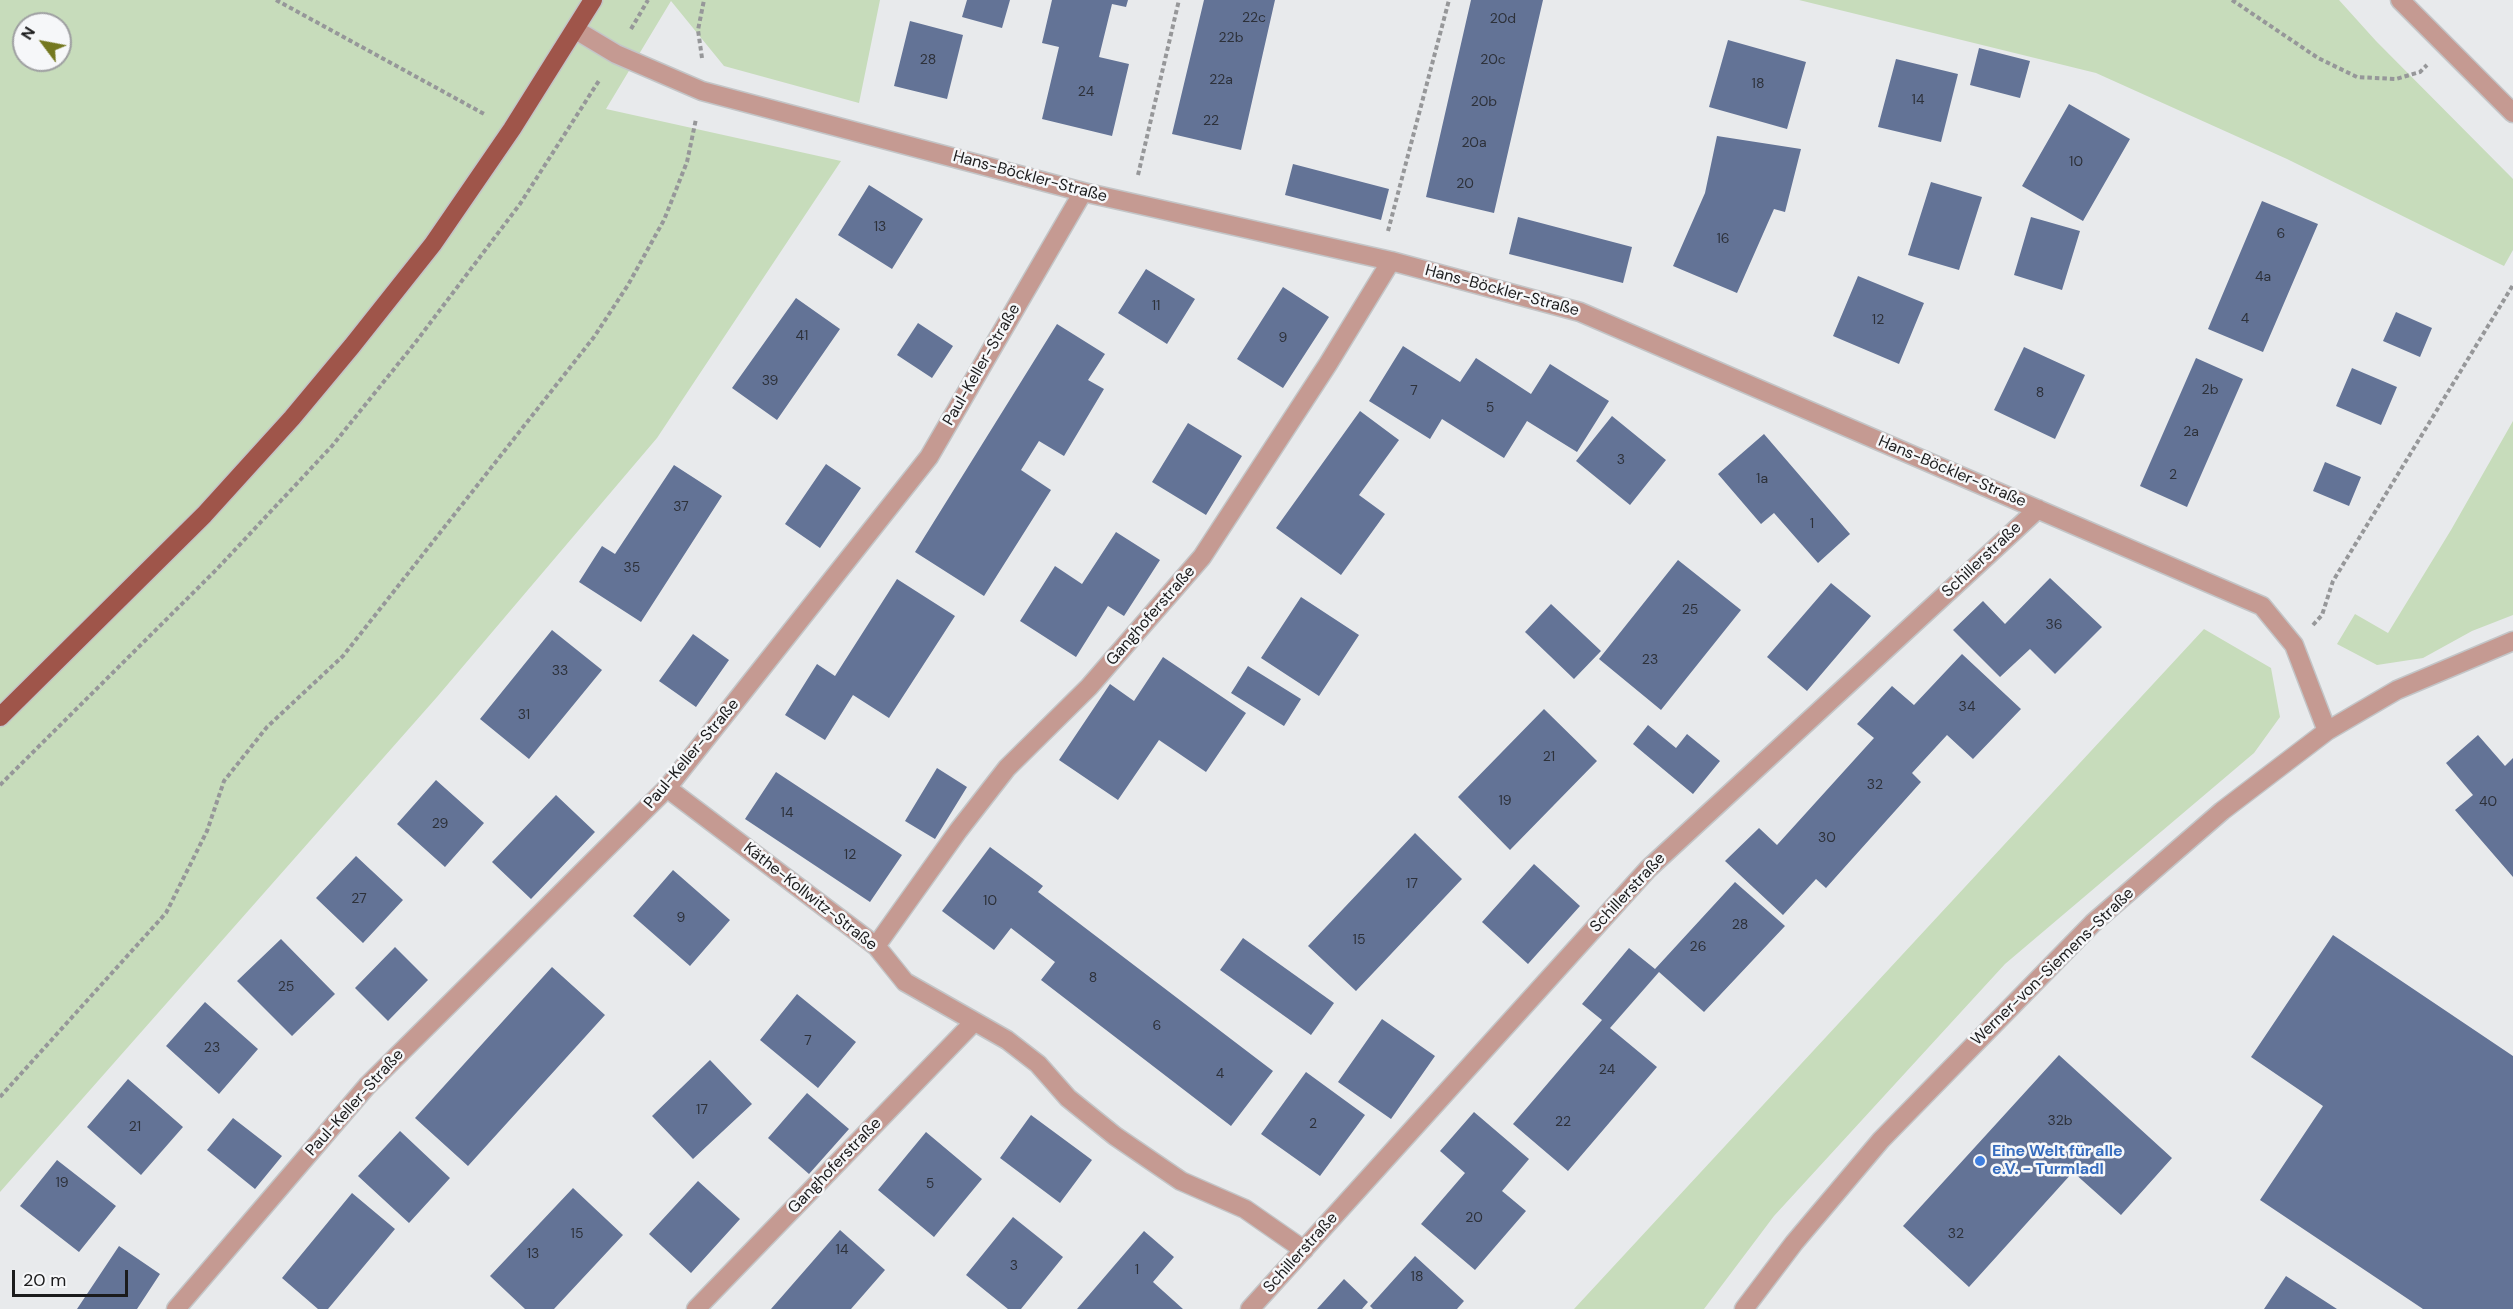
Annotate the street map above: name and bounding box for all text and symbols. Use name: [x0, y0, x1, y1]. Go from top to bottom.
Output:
house number: 22c: [1242, 10, 1266, 26]
house number: 20d: [1490, 11, 1516, 27]
north arrow: [12, 12, 72, 72]
text: N: [16, 23, 40, 44]
house number: 22b: [1219, 30, 1243, 46]
house number: 28: [920, 52, 936, 68]
house number: 20c: [1480, 52, 1506, 68]
house number: 22a: [1209, 72, 1233, 88]
house number: 18: [1752, 76, 1764, 92]
house number: 24: [1078, 84, 1094, 100]
house number: 14: [1912, 92, 1924, 108]
house number: 20b: [1471, 94, 1497, 110]
house number: 22: [1203, 113, 1219, 129]
house number: 20a: [1461, 135, 1487, 151]
street label: Hans-Böckler-Straße: [951, 147, 1109, 207]
house number: 10: [2069, 154, 2083, 170]
house number: 20: [1456, 176, 1474, 192]
house number: 13: [874, 219, 886, 235]
house number: 6: [2277, 226, 2285, 242]
house number: 16: [1716, 231, 1730, 247]
street label: Hans-Böckler-Straße: [1423, 261, 1581, 321]
house number: 4a: [2255, 269, 2271, 285]
house number: 11: [1152, 298, 1160, 314]
street label: Paul-Keller-Straße: [939, 301, 1025, 429]
house number: 4: [2241, 311, 2249, 327]
house number: 12: [1872, 312, 1884, 328]
house number: 41: [796, 328, 808, 344]
house number: 9: [1279, 330, 1287, 346]
house number: 39: [762, 373, 778, 389]
house number: 2b: [2202, 382, 2218, 398]
house number: 7: [1410, 383, 1418, 399]
house number: 8: [2036, 385, 2044, 401]
house number: 5: [1486, 400, 1494, 416]
house number: 2a: [2183, 424, 2199, 440]
street label: Hans-Böckler-Straße: [1875, 432, 2029, 512]
house number: 3: [1617, 452, 1625, 468]
house number: 2: [2169, 467, 2177, 483]
house number: 1a: [1756, 471, 1768, 487]
house number: 37: [673, 499, 689, 515]
house number: 1: [1810, 516, 1814, 532]
street label: Schillerstraße: [1938, 518, 2026, 602]
house number: 35: [624, 560, 640, 576]
street label: Ganghoferstraße: [1102, 562, 1200, 670]
house number: 25: [1682, 602, 1698, 618]
house number: 36: [2045, 617, 2063, 633]
house number: 23: [1642, 652, 1658, 668]
house number: 33: [552, 663, 568, 679]
street label: Paul-Keller-Straße: [641, 695, 743, 813]
house number: 34: [1959, 699, 1975, 715]
house number: 31: [518, 707, 530, 723]
house number: 21: [1543, 749, 1555, 765]
house number: 32: [1867, 777, 1883, 793]
house number: 19: [1498, 793, 1512, 809]
house number: 40: [2479, 794, 2497, 810]
house number: 14: [781, 805, 793, 821]
house number: 29: [432, 816, 448, 832]
house number: 30: [1818, 830, 1836, 846]
street label: Käthe-Kollwitz-Straße: [739, 839, 881, 955]
house number: 12: [844, 847, 856, 863]
street label: Schillerstraße: [1586, 849, 1670, 937]
house number: 17: [1406, 876, 1418, 892]
street label: Werner-von-Siemens-Straße: [1968, 884, 2138, 1050]
house number: 27: [351, 891, 367, 907]
house number: 10: [983, 893, 997, 909]
house number: 9: [677, 910, 685, 926]
house number: 28: [1732, 917, 1748, 933]
house number: 15: [1353, 932, 1365, 948]
house number: 26: [1690, 939, 1706, 955]
house number: 8: [1089, 970, 1097, 986]
house number: 25: [278, 979, 294, 995]
house number: 6: [1153, 1018, 1161, 1034]
house number: 7: [804, 1033, 812, 1049]
house number: 23: [204, 1040, 220, 1056]
street label: Paul-Keller-Straße: [302, 1046, 408, 1160]
house number: 24: [1599, 1062, 1615, 1078]
house number: 4: [1216, 1066, 1224, 1082]
house number: 17: [696, 1102, 708, 1118]
house number: 32b: [2047, 1113, 2073, 1129]
street label: Ganghoferstraße: [784, 1114, 886, 1218]
house number: 22: [1555, 1114, 1571, 1130]
house number: 2: [1309, 1116, 1317, 1132]
house number: 21: [129, 1119, 141, 1135]
place label: Eine Welt für alle e.V. - Turmladl: [1992, 1142, 2123, 1180]
marker: Eine Welt für alle e.V. - Turmladl: [1973, 1154, 1987, 1168]
house number: 19: [55, 1175, 69, 1191]
house number: 5: [926, 1176, 934, 1192]
street label: Schillerstraße: [1260, 1209, 1342, 1297]
house number: 20: [1465, 1210, 1483, 1226]
house number: 15: [571, 1226, 583, 1242]
house number: 32: [1948, 1226, 1964, 1242]
house number: 14: [836, 1242, 848, 1258]
house number: 13: [527, 1246, 539, 1262]
scale bar: [15, 1258, 130, 1296]
house number: 3: [1010, 1258, 1018, 1274]
house number: 1: [1135, 1262, 1139, 1278]
text: 20 m: [23, 1268, 66, 1292]
house number: 18: [1411, 1269, 1423, 1285]

